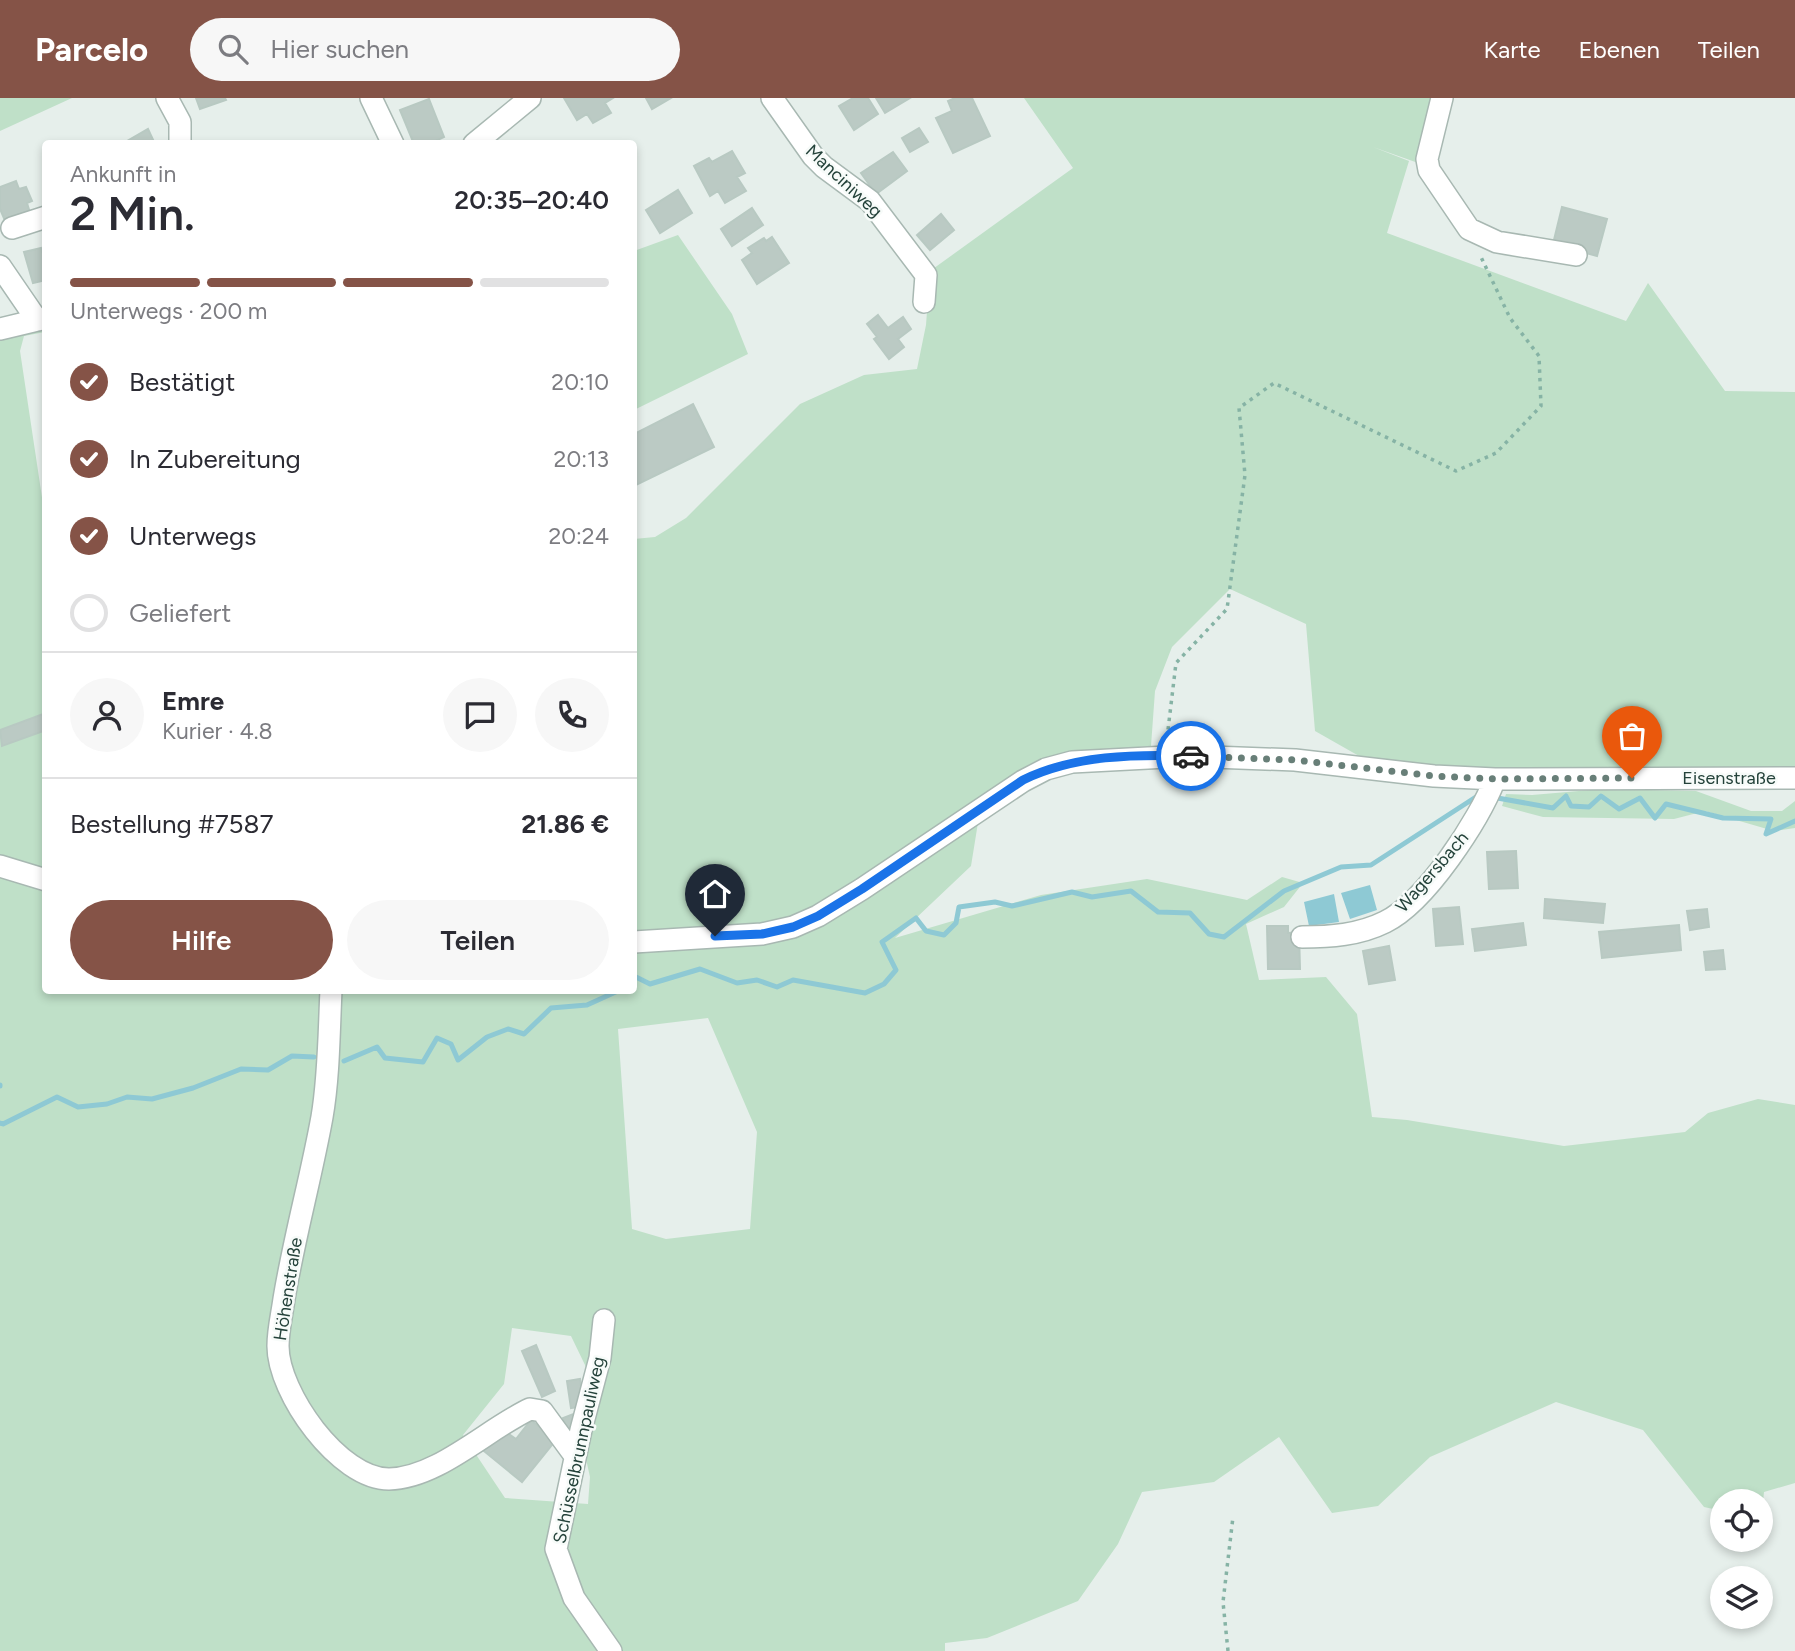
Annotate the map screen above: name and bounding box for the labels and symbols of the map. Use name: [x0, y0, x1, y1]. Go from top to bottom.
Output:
street label: Manciniweg: [801, 140, 887, 222]
pin: [1602, 706, 1662, 778]
courier: [1156, 721, 1226, 791]
street label: Eisenstraße: [1682, 767, 1776, 789]
street label: Wagersbach: [1391, 827, 1473, 917]
pin: [685, 864, 745, 936]
street label: Höhenstraße: [269, 1236, 307, 1342]
street label: Schüsselbrunnpauliweg: [548, 1355, 610, 1545]

